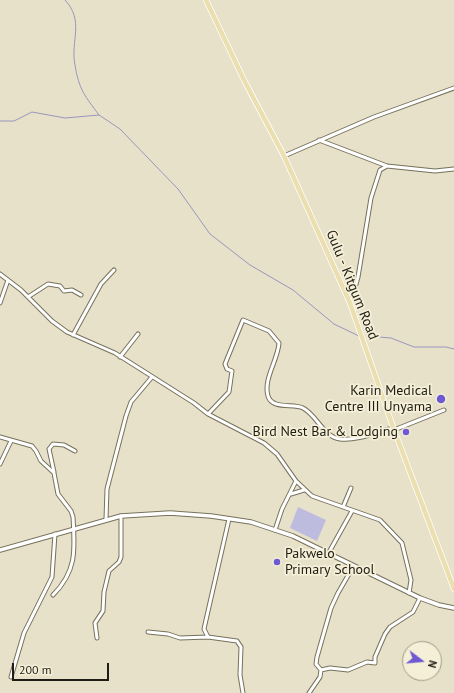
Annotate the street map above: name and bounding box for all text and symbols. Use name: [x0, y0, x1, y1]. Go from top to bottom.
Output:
street label: Gulu - Kitgum Road: [322, 228, 382, 342]
place label: Karin Medical Centre III Unyama: [325, 383, 432, 416]
marker: Karin Medical Centre III Unyama: [435, 393, 447, 405]
place label: Bird Nest Bar & Lodging: [252, 424, 398, 440]
marker: Bird Nest Bar & Lodging: [401, 427, 411, 437]
place label: Pakwelo Primary School: [285, 546, 375, 578]
marker: Pakwelo Primary School: [272, 557, 282, 567]
north arrow: [402, 641, 442, 681]
scale bar: [14, 655, 111, 681]
text: N: [425, 659, 440, 669]
text: 200 m: [19, 662, 52, 677]

